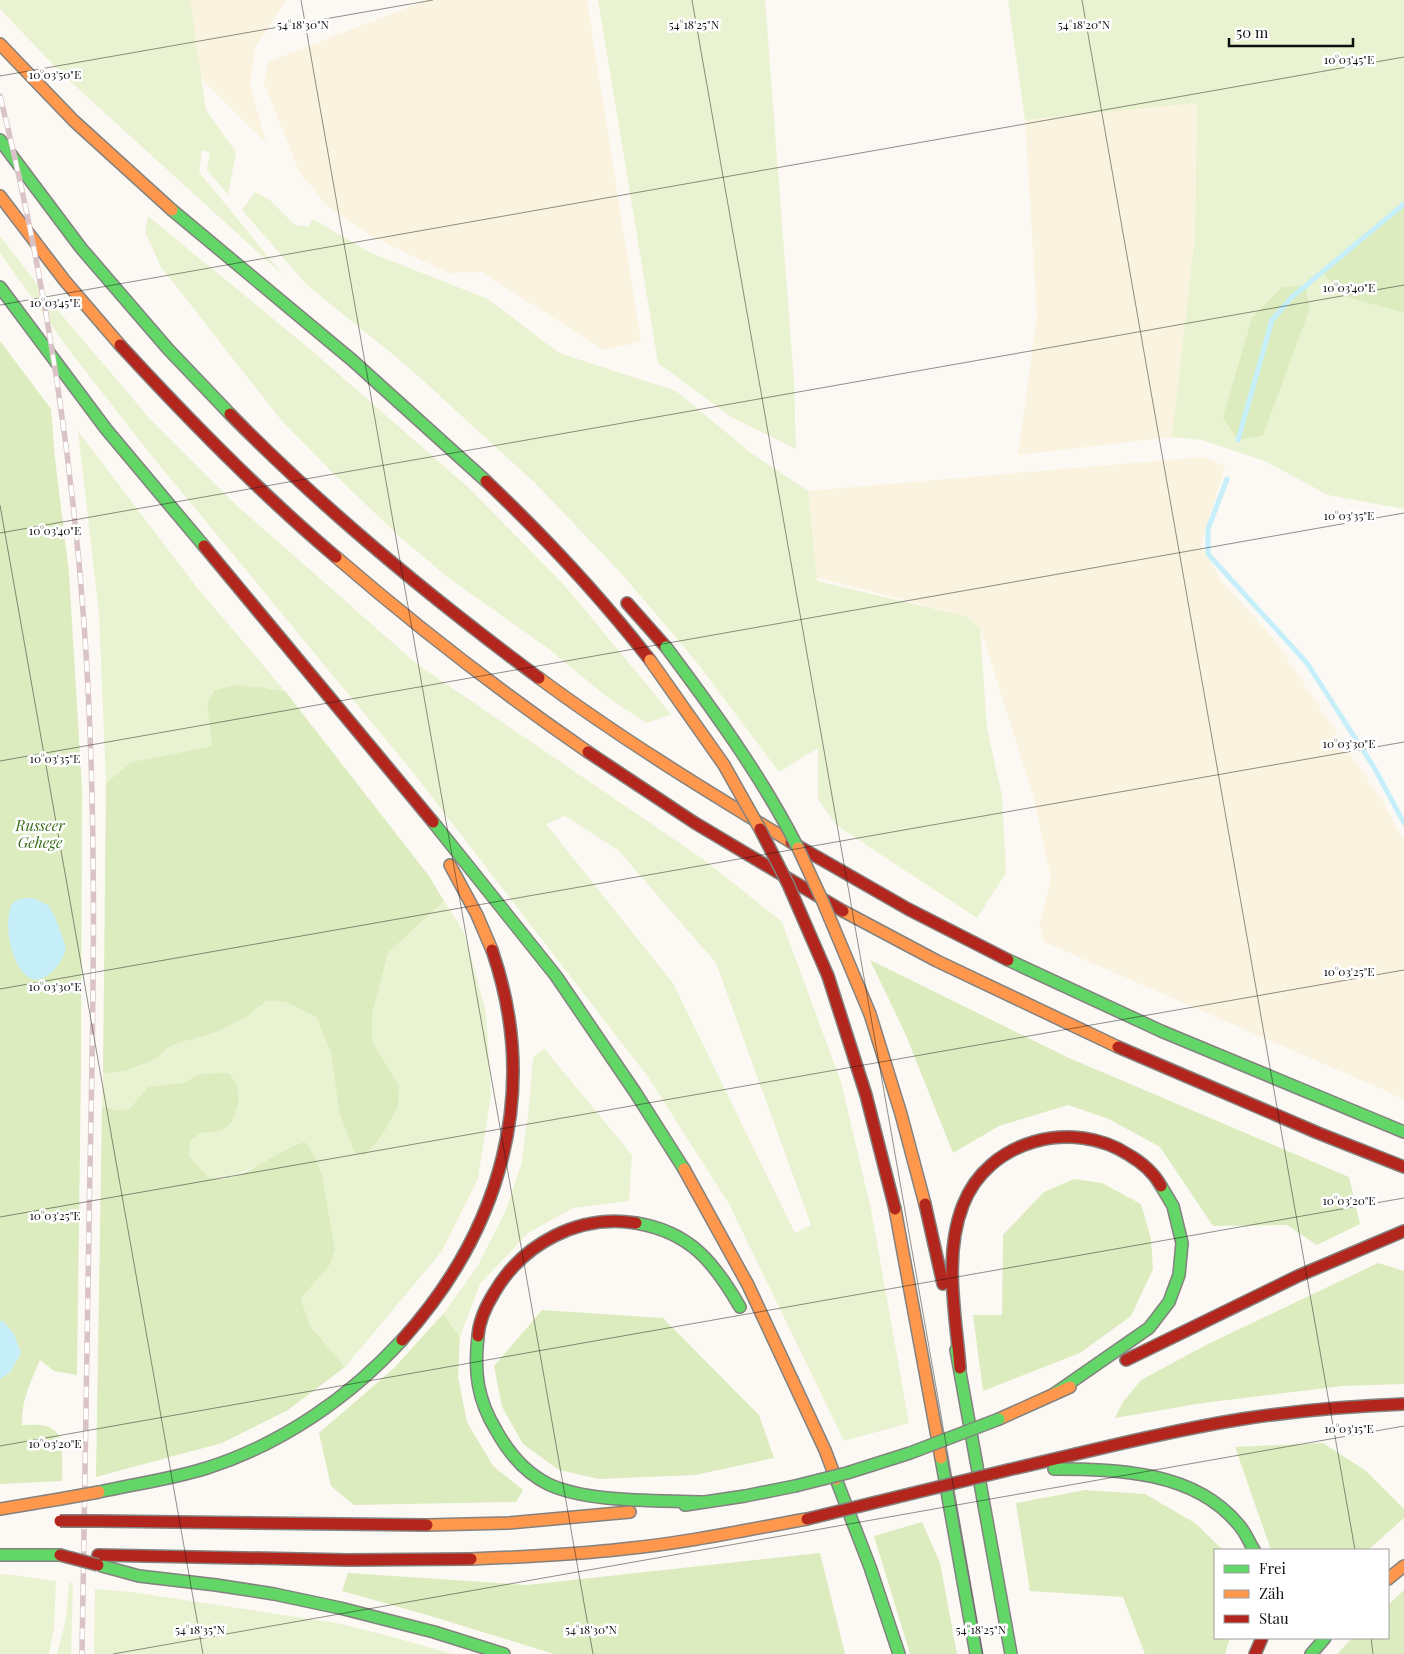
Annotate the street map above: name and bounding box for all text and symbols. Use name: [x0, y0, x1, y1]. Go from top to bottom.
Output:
scale bar: [1229, 15, 1353, 47]
text: 54°18'30"N: [277, 16, 330, 32]
text: 54°18'25"N: [669, 16, 720, 32]
text: 54°18'20"N: [1058, 16, 1111, 32]
text: 50 m: [1236, 22, 1269, 42]
text: 10°03'45"E: [1324, 51, 1374, 67]
text: 10°03'50"E: [29, 66, 81, 82]
text: 10°03'40"E: [1323, 279, 1375, 295]
text: 10°03'45"E: [30, 294, 80, 310]
text: 10°03'35"E: [1324, 507, 1374, 523]
text: 10°03'40"E: [29, 522, 81, 538]
text: 10°03'30"E: [1323, 735, 1375, 751]
text: 10°03'35"E: [30, 750, 80, 766]
park label: Russeer Gehege: [14, 815, 65, 852]
text: 10°03'25"E: [1323, 963, 1375, 979]
text: 10°03'30"E: [29, 978, 81, 994]
text: 10°03'20"E: [1322, 1192, 1376, 1208]
text: 10°03'25"E: [29, 1207, 81, 1223]
text: 10°03'15"E: [1324, 1420, 1374, 1436]
text: 10°03'20"E: [28, 1435, 82, 1451]
legend: [1214, 1549, 1389, 1639]
text: Frei: [1259, 1558, 1287, 1578]
text: Zäh: [1259, 1583, 1284, 1603]
text: Stau: [1259, 1608, 1289, 1628]
text: 54°18'35"N: [175, 1621, 226, 1637]
text: 54°18'30"N: [565, 1621, 618, 1637]
text: 54°18'25"N: [956, 1621, 1007, 1637]

